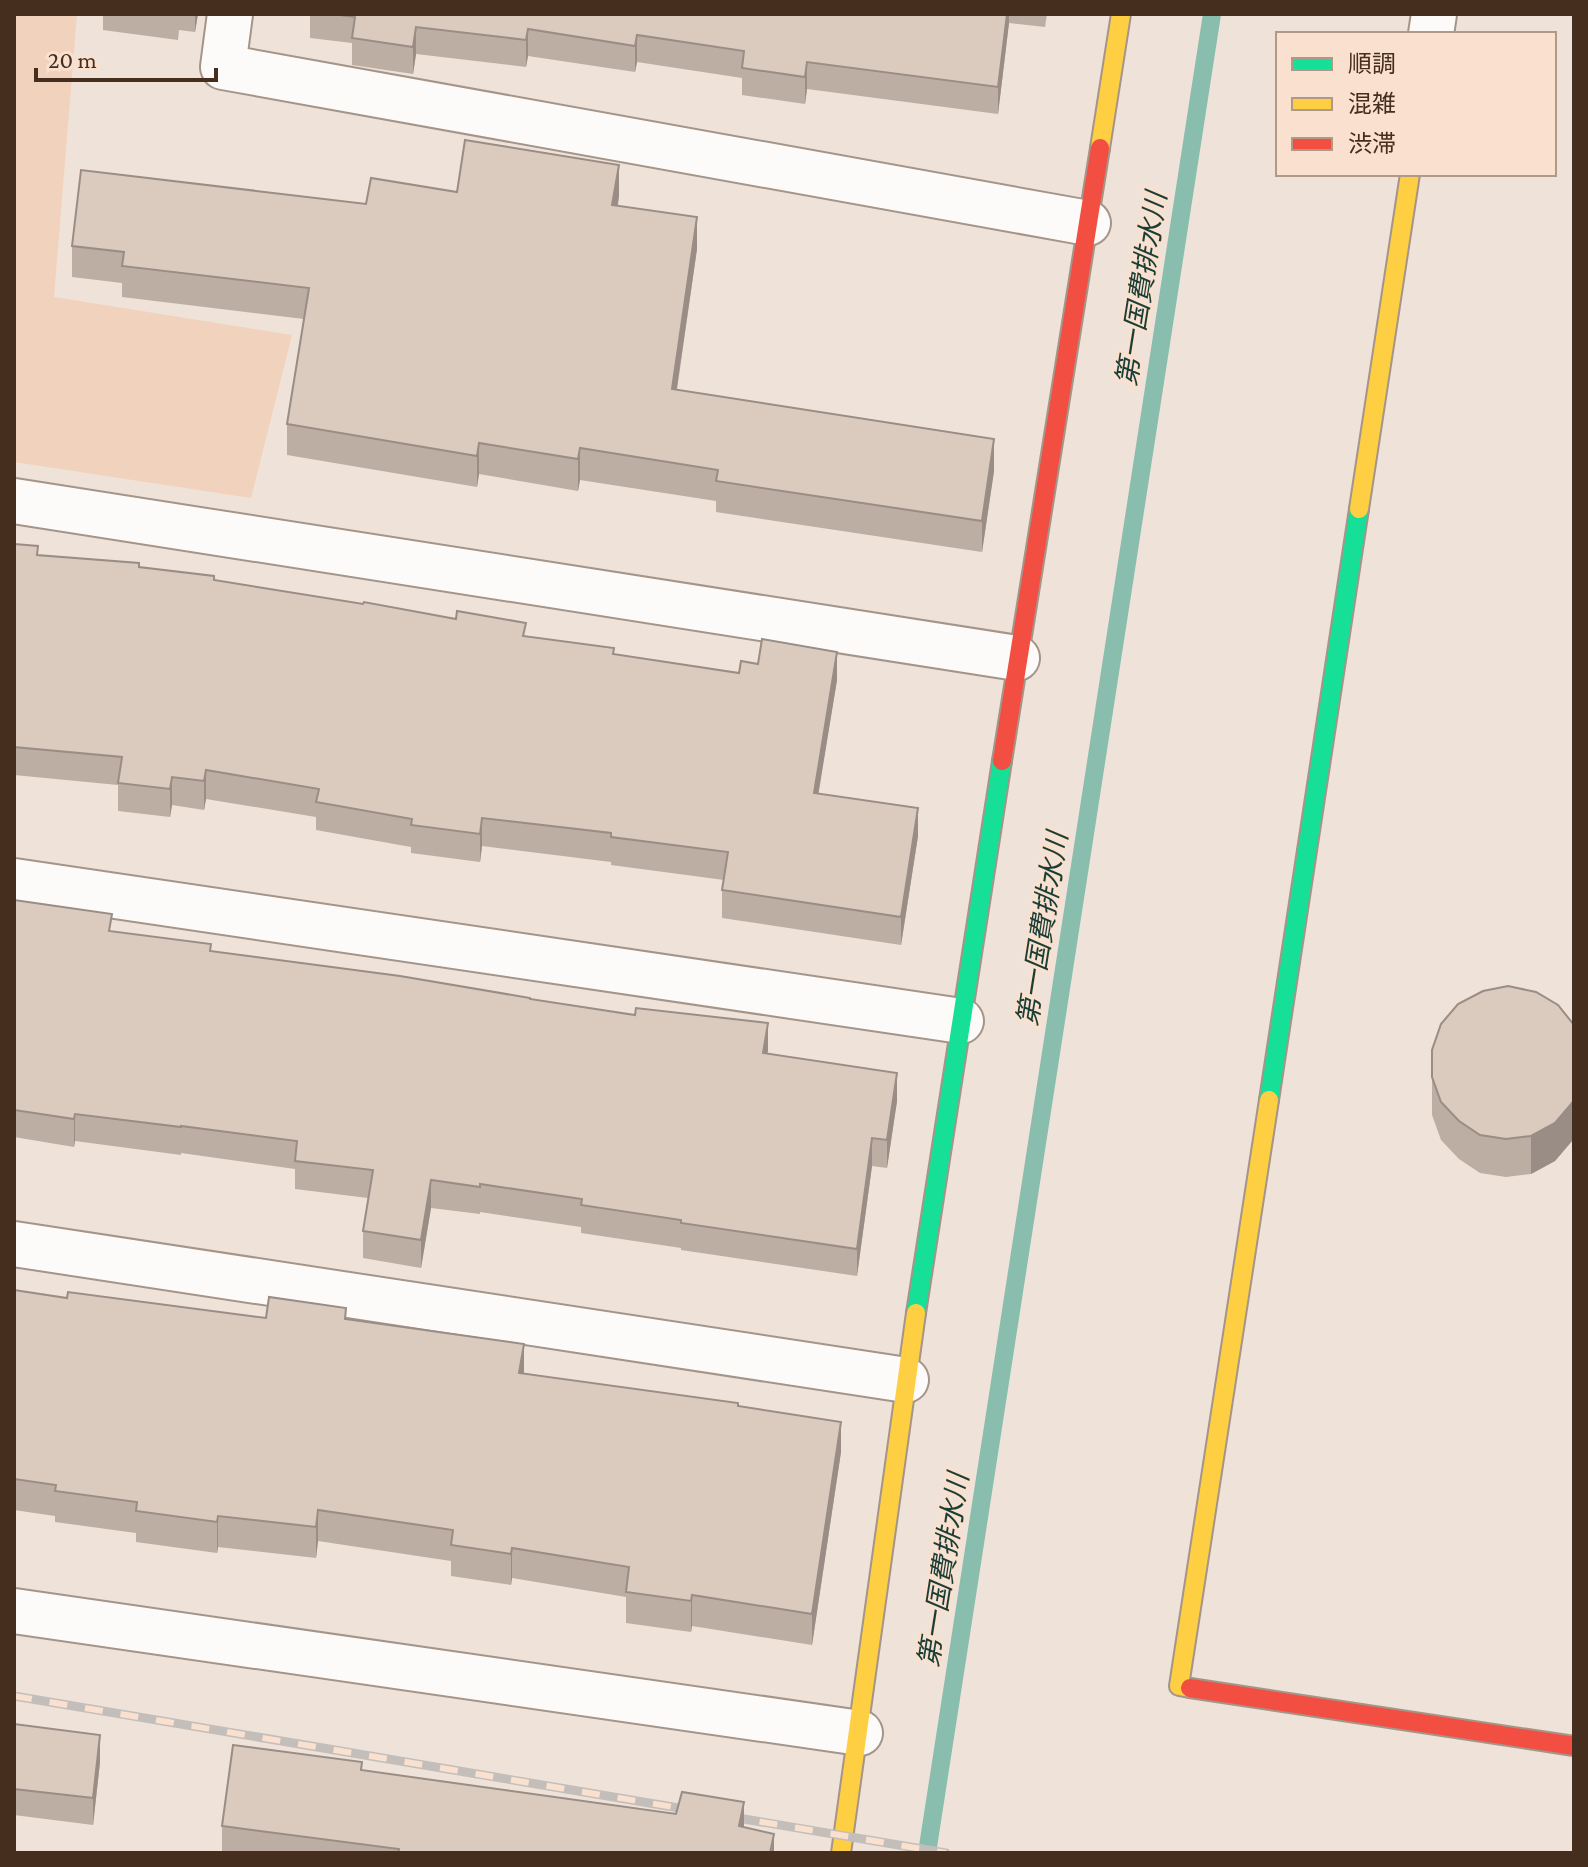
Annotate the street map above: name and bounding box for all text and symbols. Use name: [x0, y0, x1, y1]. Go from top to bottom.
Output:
scale bar: [36, 32, 216, 82]
legend: [1276, 32, 1556, 176]
text: 20 m: [48, 46, 97, 73]
text: 順調: [1348, 50, 1396, 77]
text: 混雑: [1348, 90, 1396, 117]
text: 渋滞: [1348, 130, 1396, 157]
water label: 第一国費排水川: [1111, 187, 1173, 388]
water label: 第一国費排水川: [1012, 827, 1074, 1028]
water label: 第一国費排水川: [913, 1468, 975, 1669]

